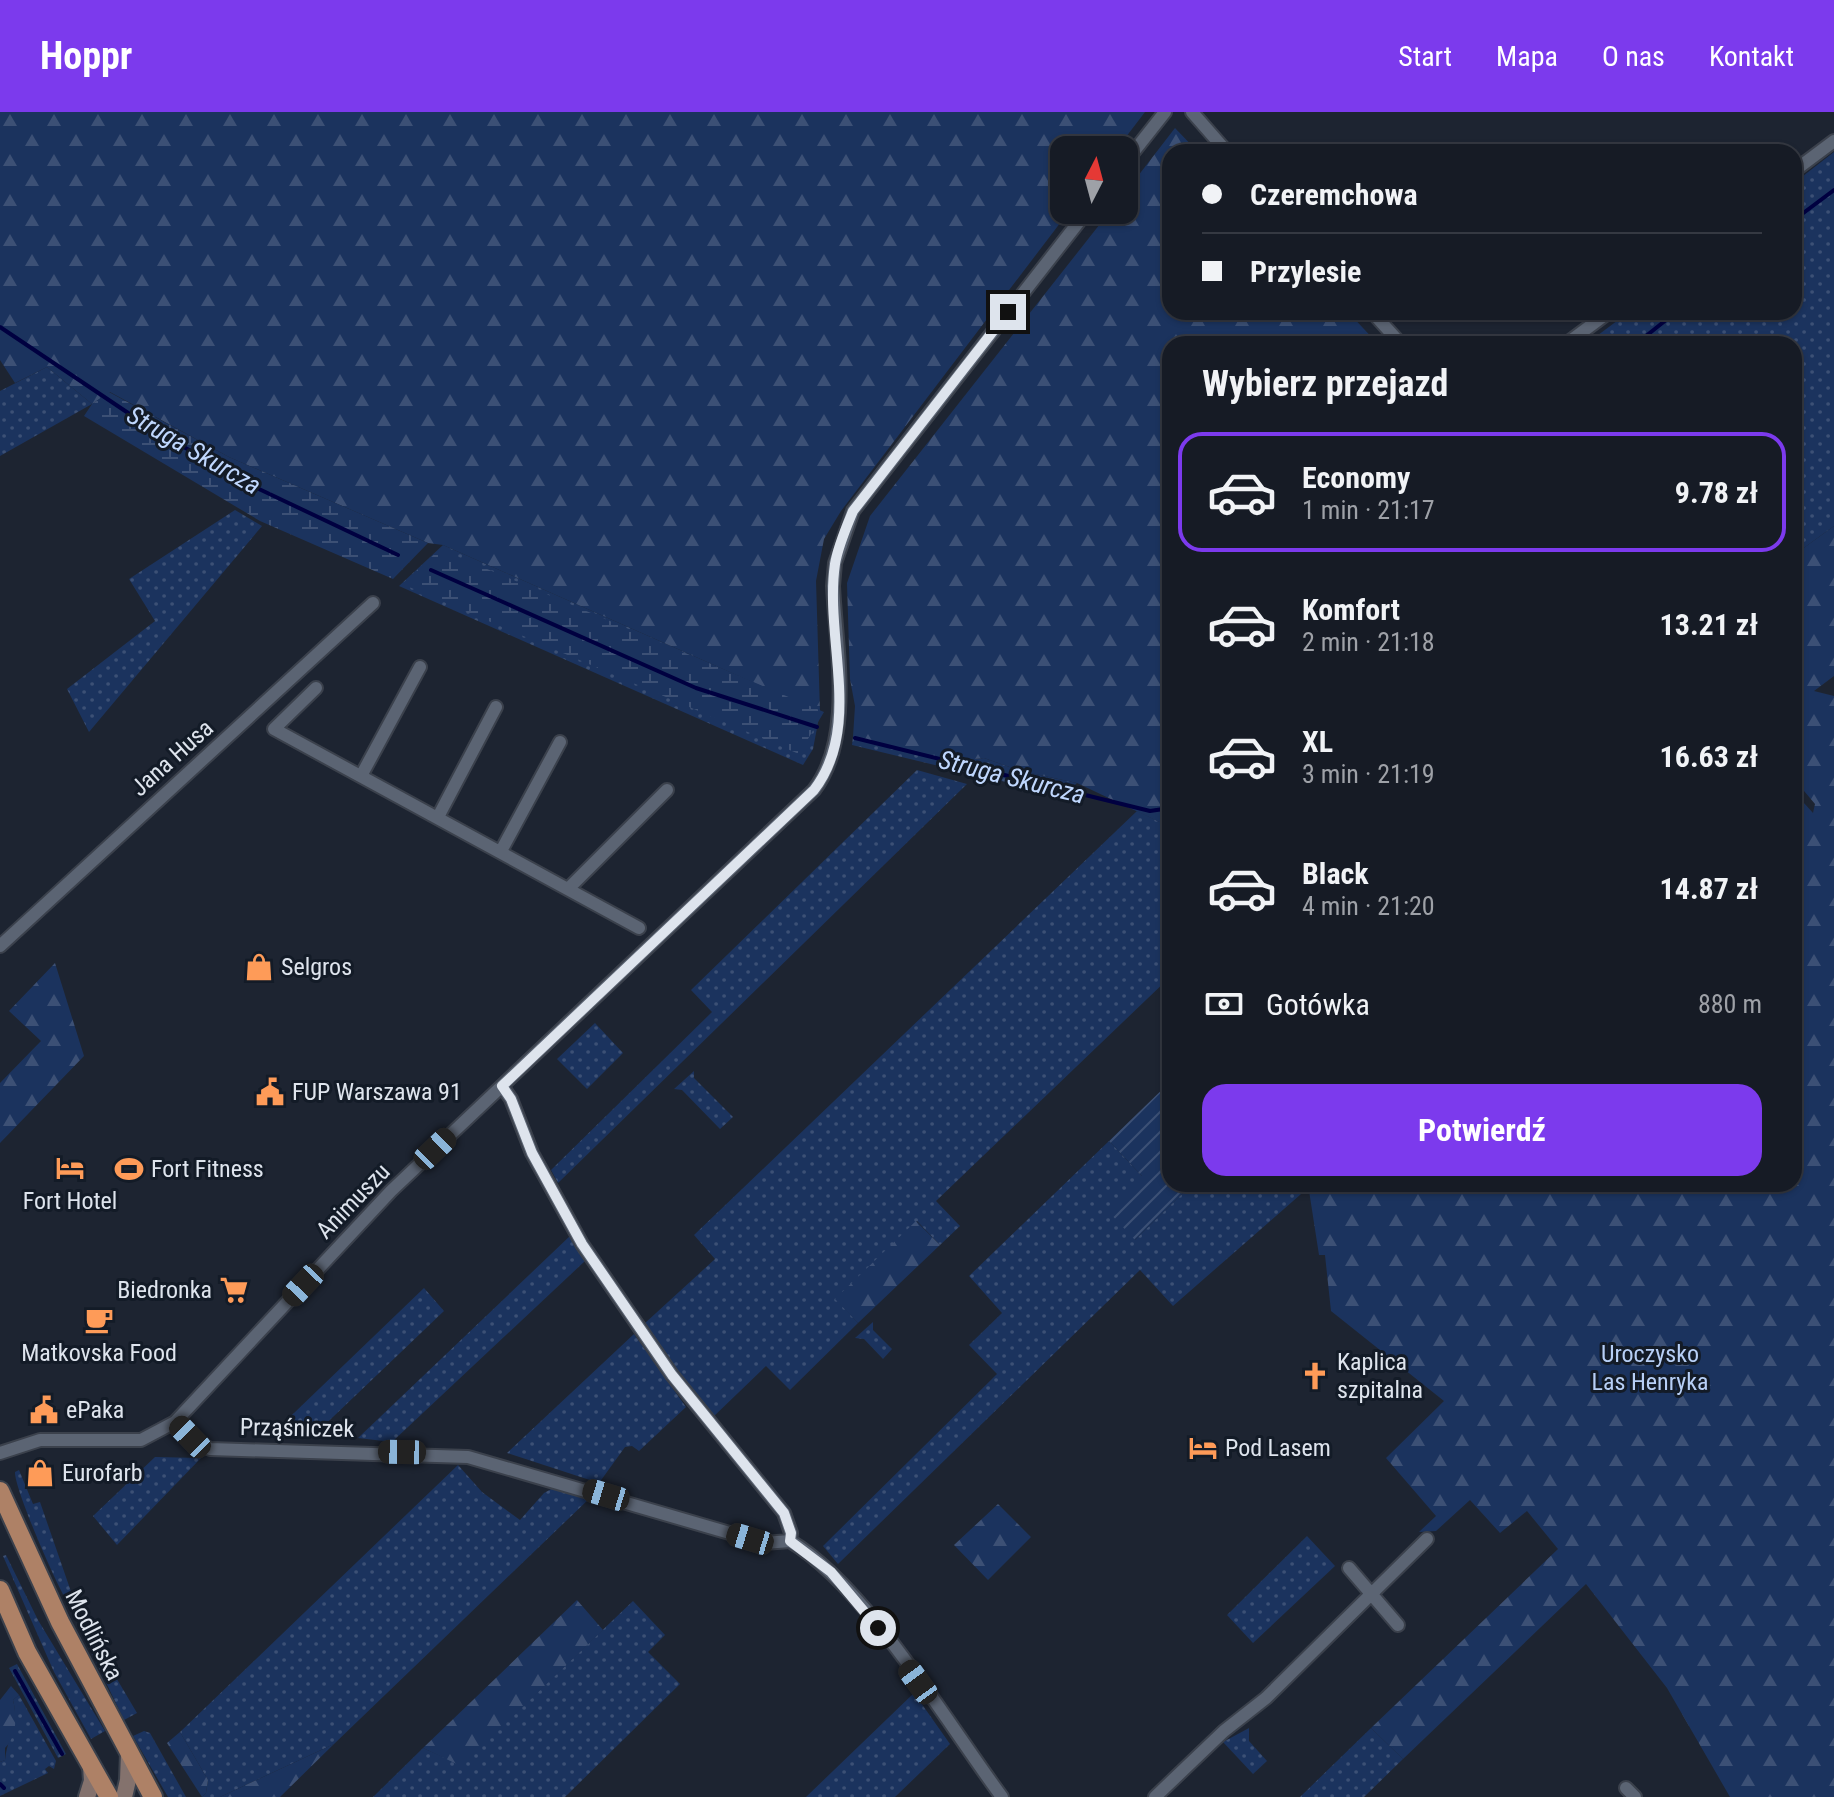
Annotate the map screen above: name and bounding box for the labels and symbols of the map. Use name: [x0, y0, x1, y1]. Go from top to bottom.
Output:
north arrow: [1050, 136, 1138, 224]
route end: [990, 294, 1026, 330]
water label: Struga Skurcza: [122, 400, 266, 500]
street label: Jana Husa: [125, 714, 219, 802]
water label: Struga Skurcza: [936, 744, 1088, 810]
shop icon: Selgros: [244, 952, 274, 982]
place label: Selgros: [281, 953, 352, 981]
public building icon: FUP Warszawa 91: [255, 1077, 285, 1107]
place label: FUP Warszawa 91: [292, 1078, 462, 1106]
car: [409, 1124, 461, 1174]
hotel icon: Fort Hotel: [55, 1153, 85, 1183]
sports icon: Fort Fitness: [114, 1154, 144, 1184]
place label: Fort Fitness: [151, 1155, 264, 1183]
street label: Animuszu: [310, 1158, 396, 1244]
place label: Fort Hotel: [23, 1187, 117, 1215]
car: [278, 1259, 328, 1311]
supermarket icon: Biedronka: [219, 1275, 249, 1305]
place label: Biedronka: [117, 1276, 212, 1304]
cafe icon: Matkovska Food: [84, 1305, 114, 1335]
place label: Matkovska Food: [21, 1339, 177, 1367]
park label: Uroczysko Las Henryka: [1592, 1340, 1708, 1396]
place label: Kaplica szpitalna: [1337, 1348, 1423, 1404]
church icon: Kaplica szpitalna: [1300, 1361, 1330, 1391]
public building icon: ePaka: [29, 1395, 59, 1425]
place label: ePaka: [66, 1396, 124, 1424]
car: [165, 1411, 215, 1463]
street label: Prząśniczek: [240, 1413, 355, 1443]
hotel icon: Pod Lasem: [1188, 1433, 1218, 1463]
place label: Pod Lasem: [1225, 1434, 1331, 1462]
car: [378, 1440, 426, 1464]
shop icon: Eurofarb: [25, 1458, 55, 1488]
place label: Eurofarb: [62, 1459, 143, 1487]
car: [580, 1477, 632, 1513]
car: [724, 1521, 776, 1557]
street label: Modlińska: [59, 1585, 129, 1685]
route start: [860, 1610, 896, 1646]
car: [894, 1656, 942, 1708]

